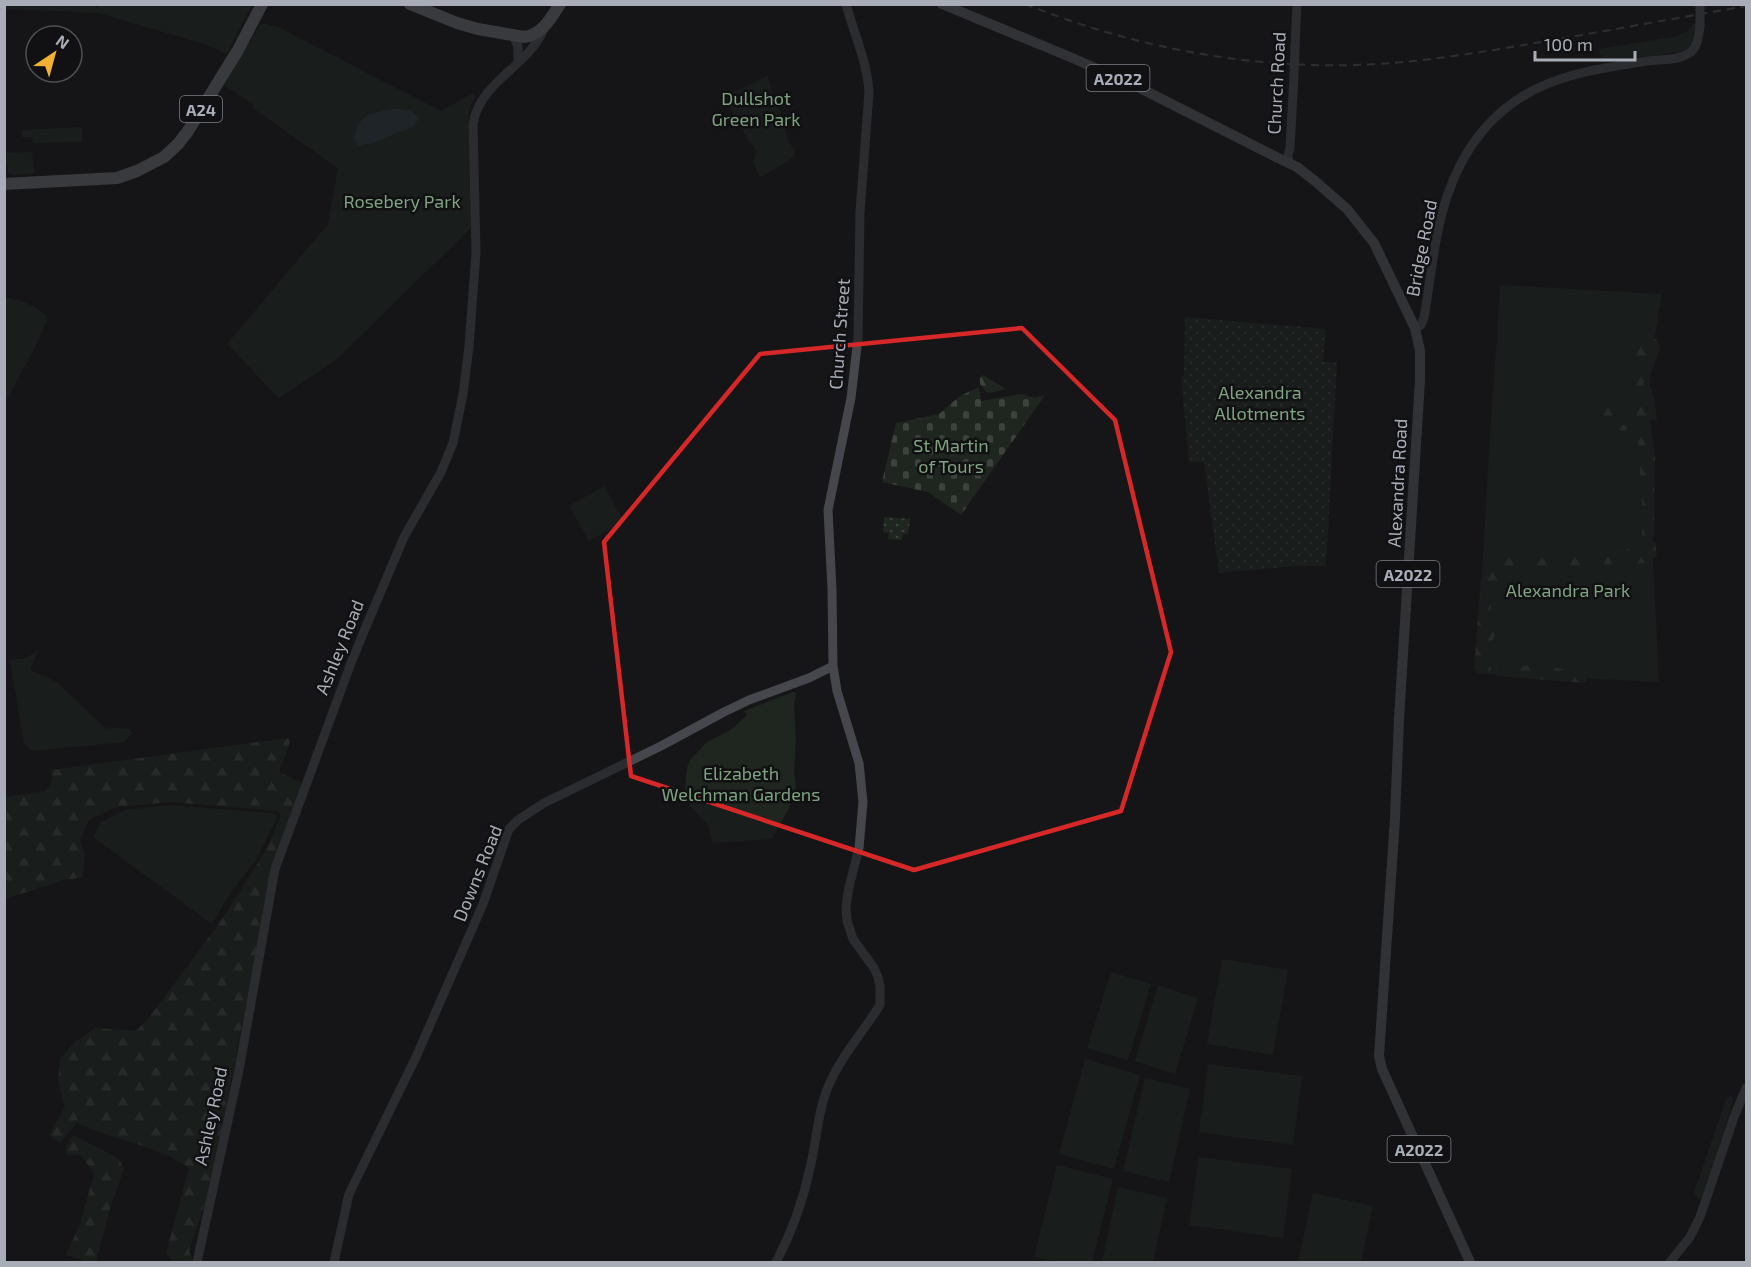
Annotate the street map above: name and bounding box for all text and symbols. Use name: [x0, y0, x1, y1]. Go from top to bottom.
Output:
north arrow: [24, 24, 84, 84]
scale bar: [1535, 24, 1636, 62]
text: N: [53, 30, 73, 53]
street label: Church Road: [1262, 31, 1290, 135]
text: 100 m: [1544, 33, 1593, 55]
road number: A2022: [1086, 65, 1150, 91]
park label: Dullshot Green Park: [712, 87, 800, 130]
road number: A24: [180, 96, 222, 122]
park label: Rosebery Park: [343, 190, 461, 212]
street label: Bridge Road: [1401, 198, 1441, 298]
street label: Church Street: [824, 278, 854, 390]
park label: Alexandra Allotments: [1215, 381, 1305, 424]
street label: Alexandra Road: [1383, 418, 1411, 548]
park label: St Martin of Tours: [913, 434, 989, 477]
road number: A2022: [1376, 561, 1440, 587]
park label: Alexandra Park: [1506, 579, 1630, 601]
street label: Ashley Road: [310, 596, 368, 698]
park label: Elizabeth Welchman Gardens: [662, 762, 820, 805]
street label: Downs Road: [448, 822, 506, 924]
street label: Ashley Road: [189, 1065, 231, 1167]
road number: A2022: [1388, 1136, 1450, 1162]

